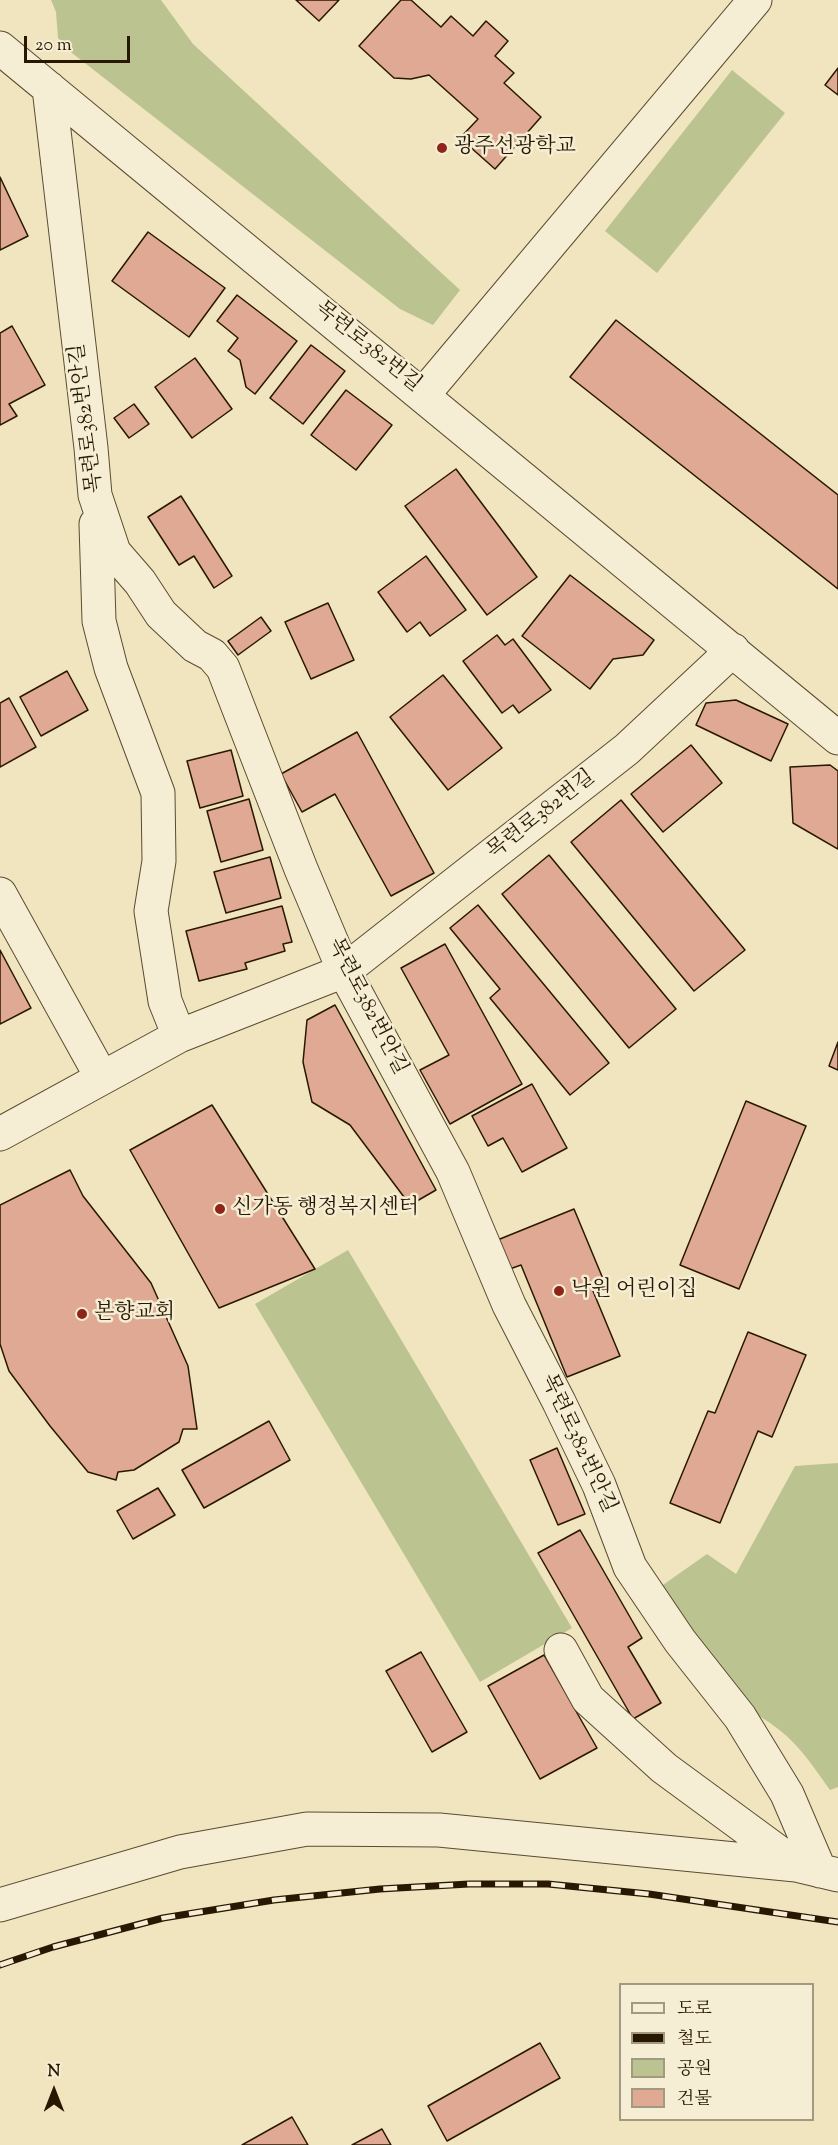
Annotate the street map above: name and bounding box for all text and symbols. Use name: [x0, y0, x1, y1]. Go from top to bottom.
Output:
scale bar: [27, 24, 134, 62]
text: 20 m: [35, 33, 72, 59]
place label: 광주선광학교: [454, 135, 576, 161]
marker: 광주선광학교: [435, 141, 449, 155]
street label: 목련로382번길: [309, 297, 425, 399]
street label: 목련로382번안길: [66, 342, 110, 494]
street label: 목련로382번길: [483, 766, 601, 866]
street label: 목련로382번안길: [321, 934, 411, 1080]
place label: 신가동 행정복지센터: [232, 1196, 419, 1222]
marker: 신가동 행정복지센터: [213, 1202, 227, 1216]
place label: 낙원 어린이집: [571, 1278, 697, 1304]
marker: 낙원 어린이집: [552, 1284, 566, 1298]
place label: 본향교회: [94, 1301, 175, 1327]
marker: 본향교회: [75, 1307, 89, 1321]
street label: 목련로382번안길: [534, 1371, 620, 1517]
legend: [619, 1983, 814, 2121]
text: 도로: [677, 1997, 712, 2023]
text: 철도: [677, 2027, 712, 2053]
text: 공원: [677, 2057, 712, 2083]
north arrow: [24, 2061, 84, 2121]
text: N: [48, 2061, 60, 2084]
text: 건물: [677, 2087, 712, 2113]

